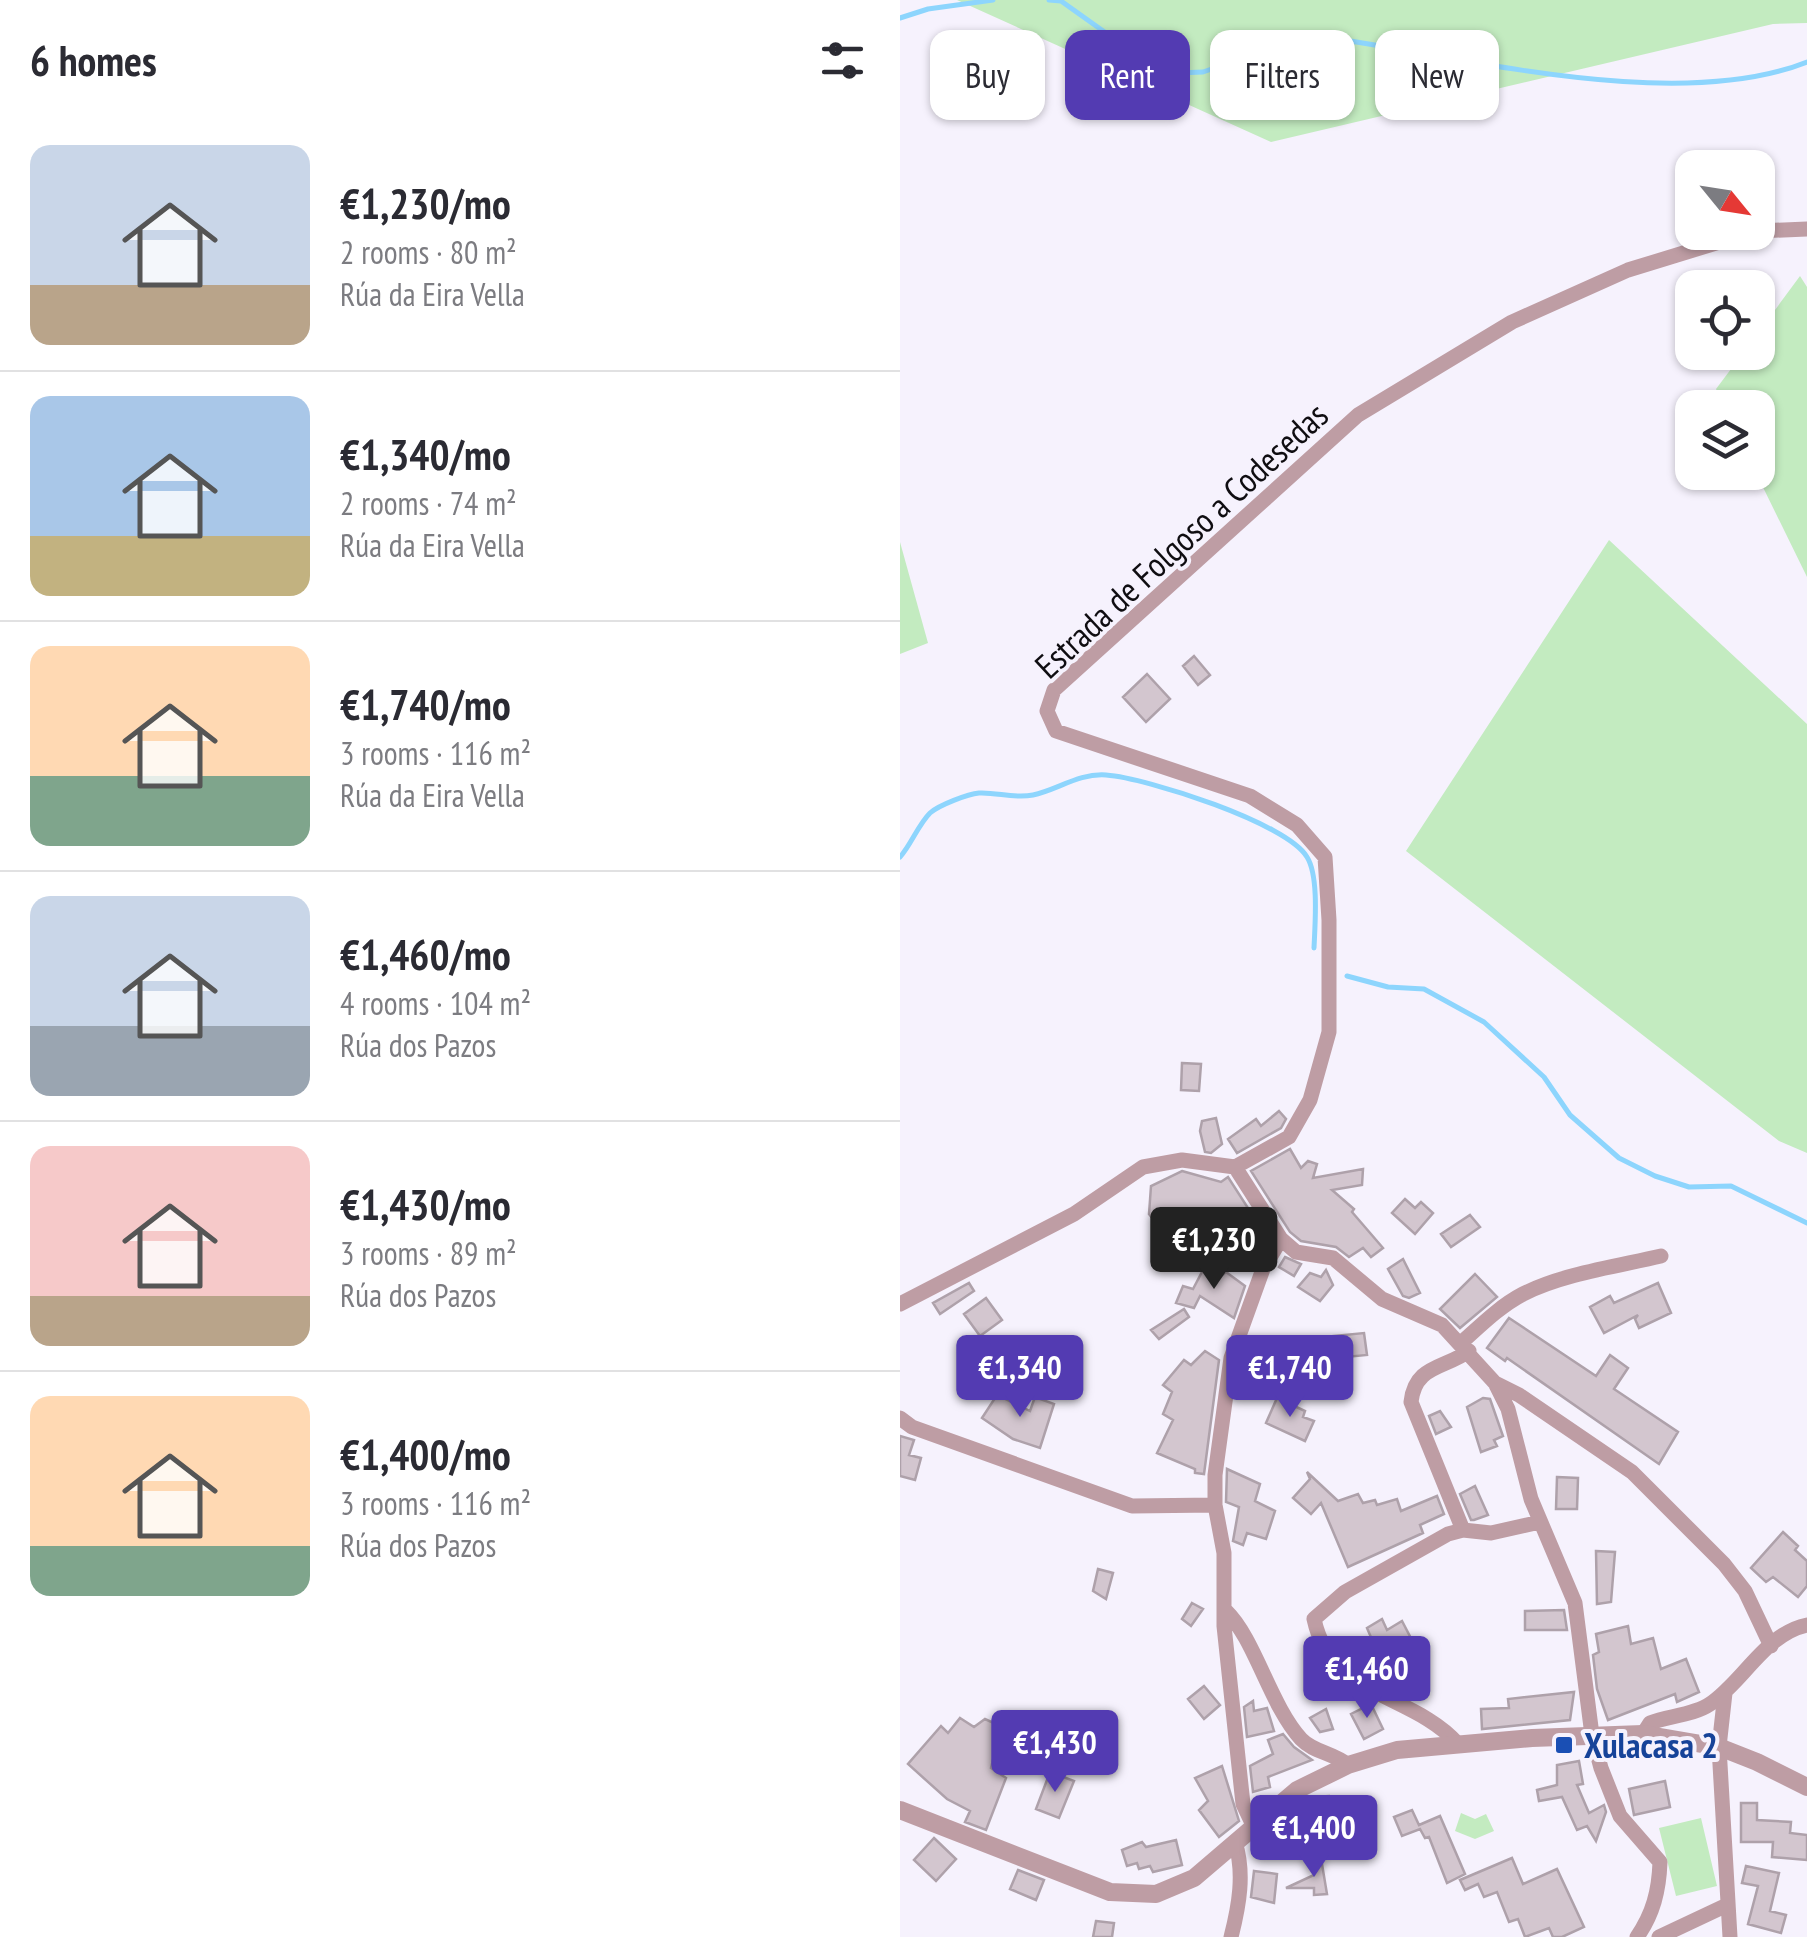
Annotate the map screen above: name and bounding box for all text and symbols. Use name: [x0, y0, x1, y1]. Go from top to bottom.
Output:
chip: Buy: [930, 30, 1045, 120]
chip: Rent: [1065, 30, 1190, 120]
chip: Filters: [1210, 30, 1355, 120]
chip: New: [1375, 30, 1499, 120]
text: 6 homes: [30, 33, 157, 88]
icon: filters: [815, 33, 870, 88]
north arrow: [1675, 150, 1775, 250]
map controls: [1675, 150, 1775, 490]
text: €1,230/mo: [340, 176, 511, 231]
icon: home: [110, 185, 230, 305]
text: 2 rooms · 80 m²: [340, 231, 517, 273]
button: locate: [1675, 270, 1775, 370]
text: Rúa da Eira Vella: [340, 273, 525, 315]
button: layers: [1675, 390, 1775, 490]
street label: Estrada de Folgoso a Codesedas: [1025, 392, 1337, 688]
text: €1,340/mo: [340, 427, 511, 482]
icon: home: [110, 436, 230, 556]
text: 2 rooms · 74 m²: [340, 482, 517, 524]
text: Rúa da Eira Vella: [340, 524, 525, 566]
text: €1,740/mo: [340, 677, 511, 732]
icon: home: [110, 686, 230, 806]
text: 3 rooms · 116 m²: [340, 732, 531, 774]
text: Rúa da Eira Vella: [340, 774, 525, 816]
text: €1,460/mo: [340, 927, 511, 982]
icon: home: [110, 936, 230, 1056]
text: 4 rooms · 104 m²: [340, 982, 531, 1024]
text: Rúa dos Pazos: [340, 1024, 496, 1066]
text: €1,430/mo: [340, 1177, 511, 1232]
icon: home: [110, 1186, 230, 1306]
pin: €1,230: [1133, 1207, 1295, 1292]
text: €1,230: [1172, 1218, 1256, 1260]
text: 3 rooms · 89 m²: [340, 1232, 517, 1274]
text: Rúa dos Pazos: [340, 1274, 496, 1316]
pin: €1,340: [939, 1335, 1101, 1420]
pin: €1,740: [1209, 1335, 1371, 1420]
text: €1,340: [978, 1346, 1062, 1388]
text: €1,740: [1248, 1346, 1332, 1388]
text: €1,400/mo: [340, 1427, 511, 1482]
icon: home: [110, 1436, 230, 1556]
text: 3 rooms · 116 m²: [340, 1482, 531, 1524]
text: Rúa dos Pazos: [340, 1524, 496, 1566]
pin: €1,460: [1286, 1636, 1448, 1721]
text: €1,460: [1325, 1647, 1409, 1689]
pin: €1,430: [974, 1710, 1136, 1795]
text: €1,430: [1013, 1721, 1097, 1763]
place label: Xulacasa 2: [1584, 1722, 1718, 1768]
marker: Xulacasa 2: [1553, 1734, 1575, 1756]
pin: €1,400: [1233, 1795, 1395, 1880]
text: €1,400: [1272, 1806, 1356, 1848]

